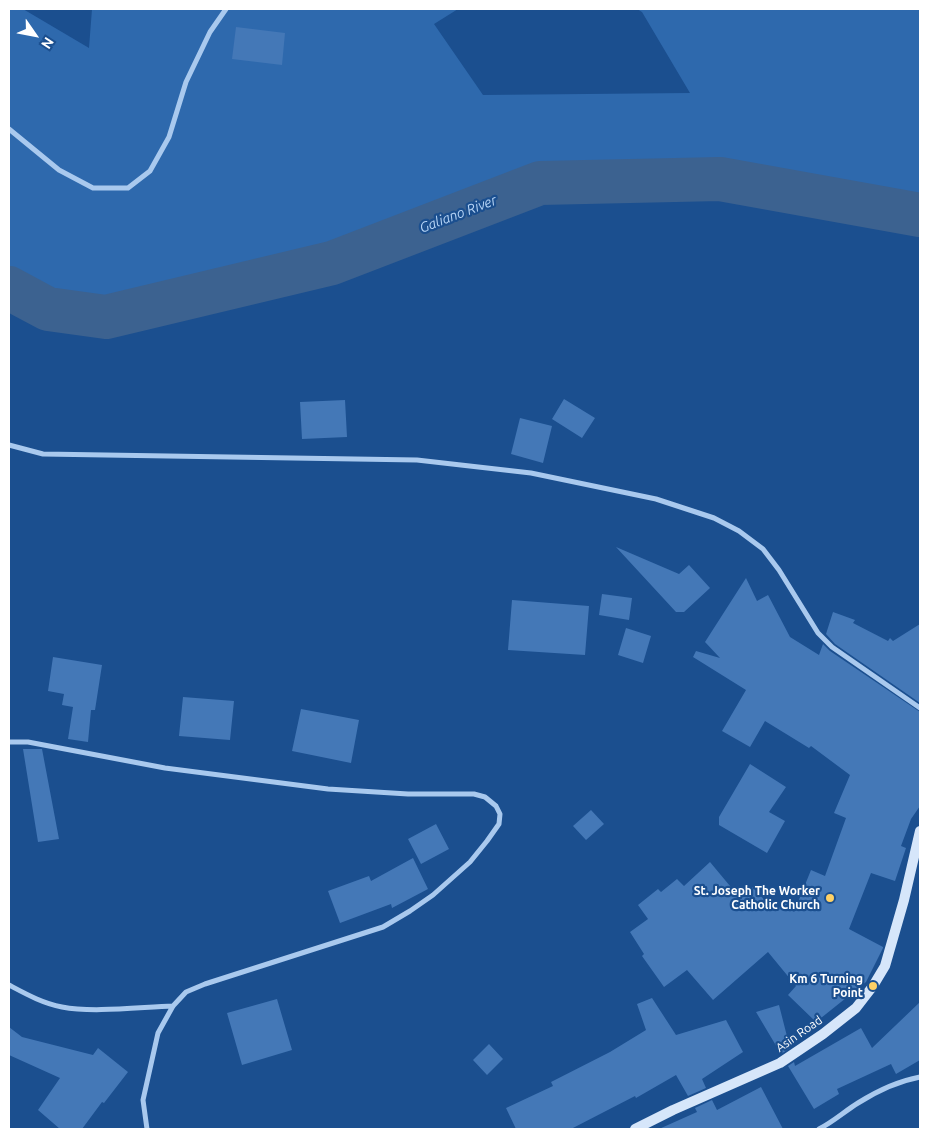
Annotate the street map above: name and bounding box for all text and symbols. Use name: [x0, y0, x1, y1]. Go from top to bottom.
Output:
north arrow: [10, 10, 60, 60]
text: N: [38, 34, 57, 52]
water label: Galiano River: [417, 192, 499, 236]
place label: St. Joseph The Worker Catholic Church: [694, 884, 820, 912]
marker: St. Joseph The Worker Catholic Church: [824, 892, 836, 904]
place label: Km 6 Turning Point: [789, 972, 863, 1000]
marker: Km 6 Turning Point: [867, 980, 879, 992]
street label: Asin Road: [773, 1013, 825, 1055]

